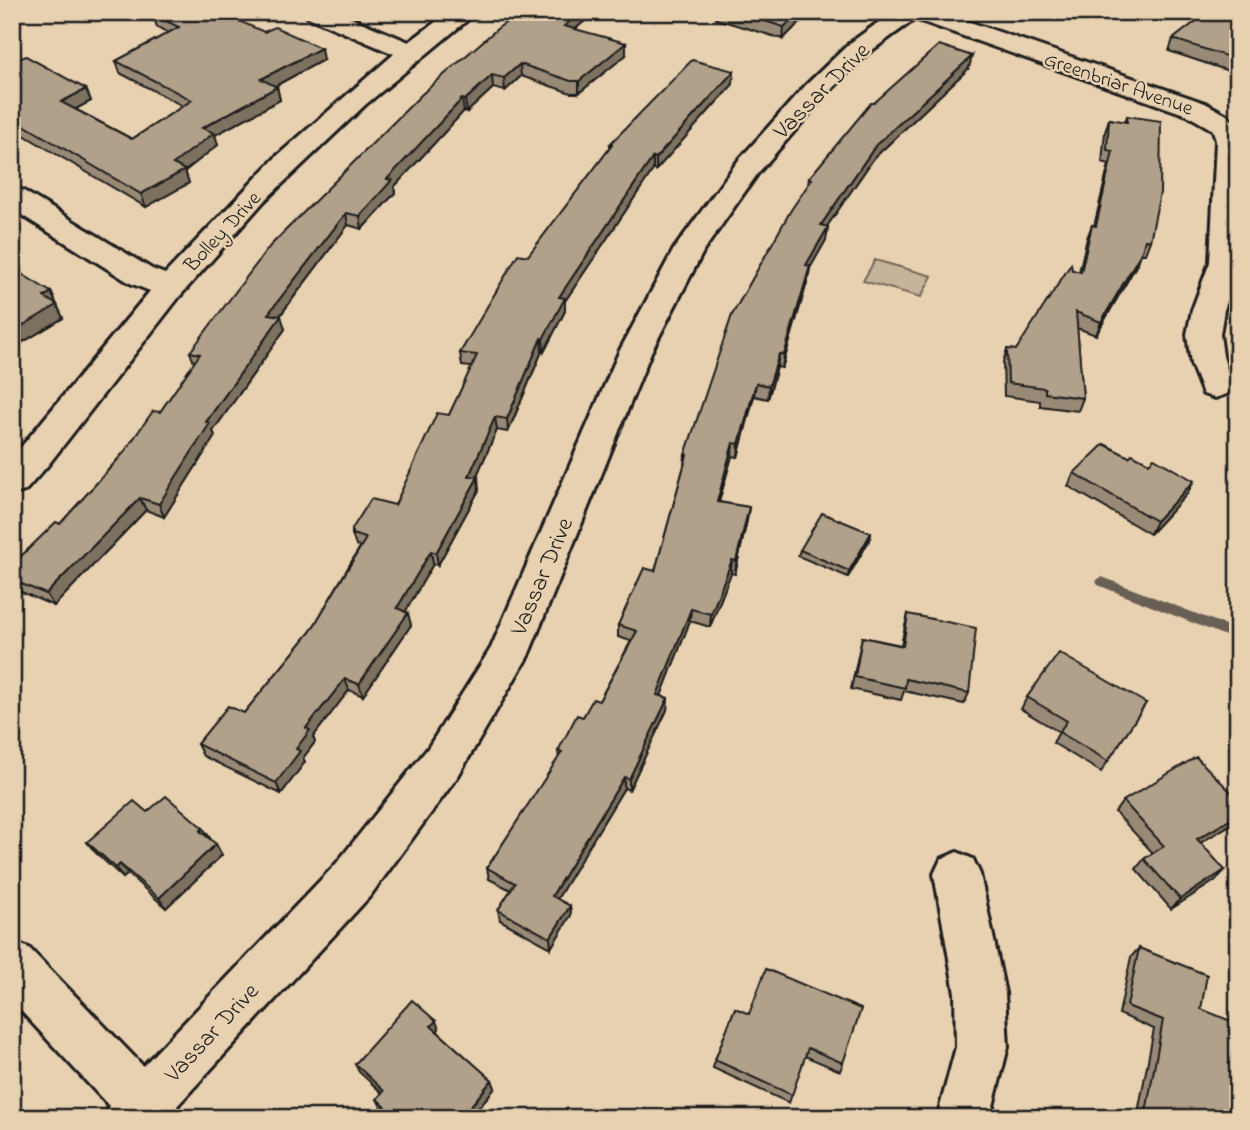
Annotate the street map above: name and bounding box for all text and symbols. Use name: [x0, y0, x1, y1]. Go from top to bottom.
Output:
street label: Vassar Drive: [765, 35, 880, 149]
street label: Greenbriar Avenue: [1040, 45, 1198, 125]
street label: Bolley Drive: [177, 185, 271, 282]
street label: Vassar Drive: [502, 512, 584, 642]
street label: Vassar Drive: [157, 976, 268, 1092]

